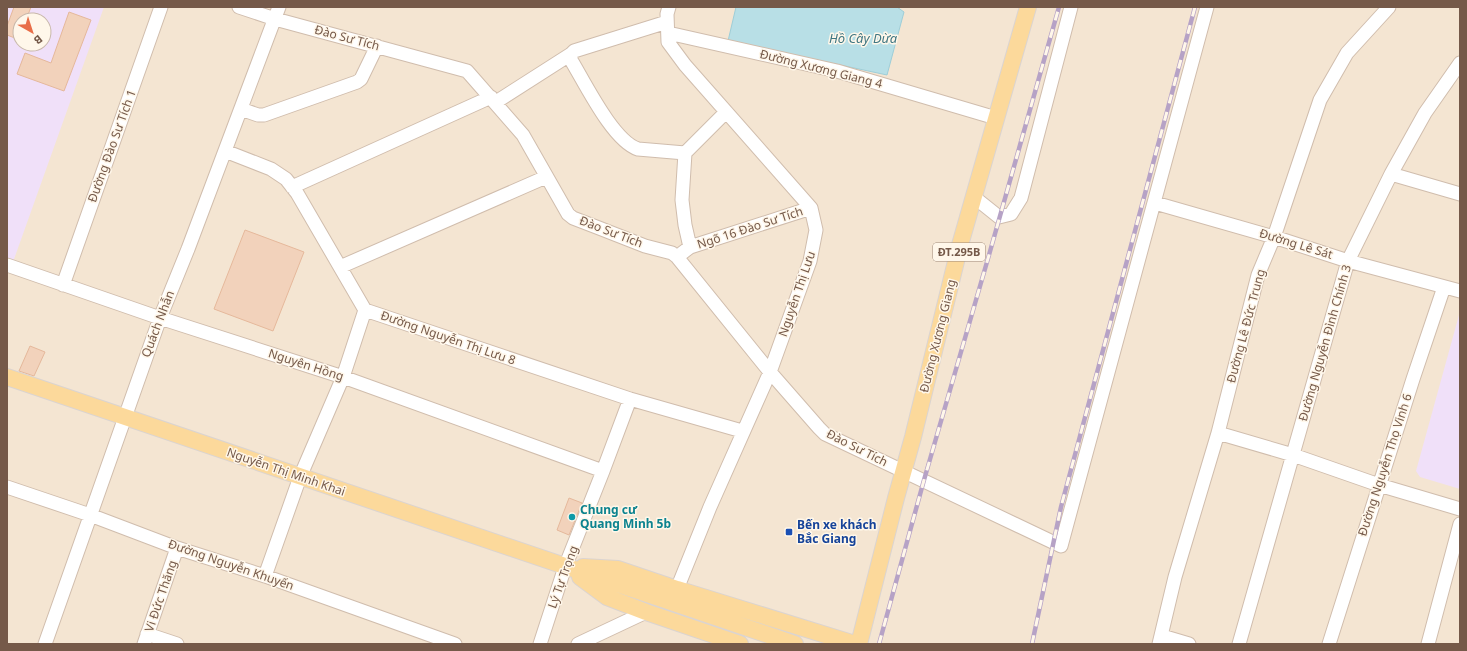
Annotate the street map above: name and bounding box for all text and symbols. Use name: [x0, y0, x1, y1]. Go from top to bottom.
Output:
north arrow: [12, 12, 52, 52]
street label: Đào Sư Tích: [313, 21, 382, 54]
water label: Hồ Cây Dừa: [829, 29, 898, 47]
text: B: [31, 32, 46, 48]
street label: Đường Xương Giang 4: [758, 45, 884, 92]
street label: Đường Đào Sư Tích 1: [83, 87, 140, 205]
street label: Ngõ 16 Đào Sư Tích: [695, 202, 805, 253]
street label: Đào Sư Tích: [577, 212, 645, 251]
street label: Đường Lê Sát: [1257, 224, 1336, 263]
road number: ĐT.295B: [933, 243, 985, 261]
street label: Nguyễn Thị Lưu: [774, 249, 819, 339]
street label: Đường Nguyễn Đình Chính 3: [1294, 262, 1355, 423]
street label: Đường Lê Đức Trung: [1222, 267, 1269, 385]
street label: Đường Xương Giang: [915, 278, 960, 394]
street label: Quách Nhẫn: [137, 288, 178, 360]
street label: Đường Nguyễn Thị Lưu 8: [378, 306, 518, 369]
street label: Nguyên Hồng: [266, 344, 346, 385]
street label: Đường Nguyễn Thọ Vinh 6: [1353, 391, 1416, 538]
street label: Đào Sư Tích: [824, 425, 891, 470]
street label: Nguyễn Thị Minh Khai: [225, 443, 348, 500]
place label: Chung cư Quang Minh 5b: [580, 501, 671, 532]
marker: Chung cư Quang Minh 5b: [567, 512, 577, 522]
place label: Bến xe khách Bắc Giang: [797, 516, 876, 547]
marker: Bến xe khách Bắc Giang: [784, 527, 794, 537]
street label: Đường Nguyễn Khuyến: [166, 535, 296, 594]
street label: Lý Tự Trọng: [543, 543, 582, 611]
street label: Vi Đức Thăng: [140, 558, 181, 634]

